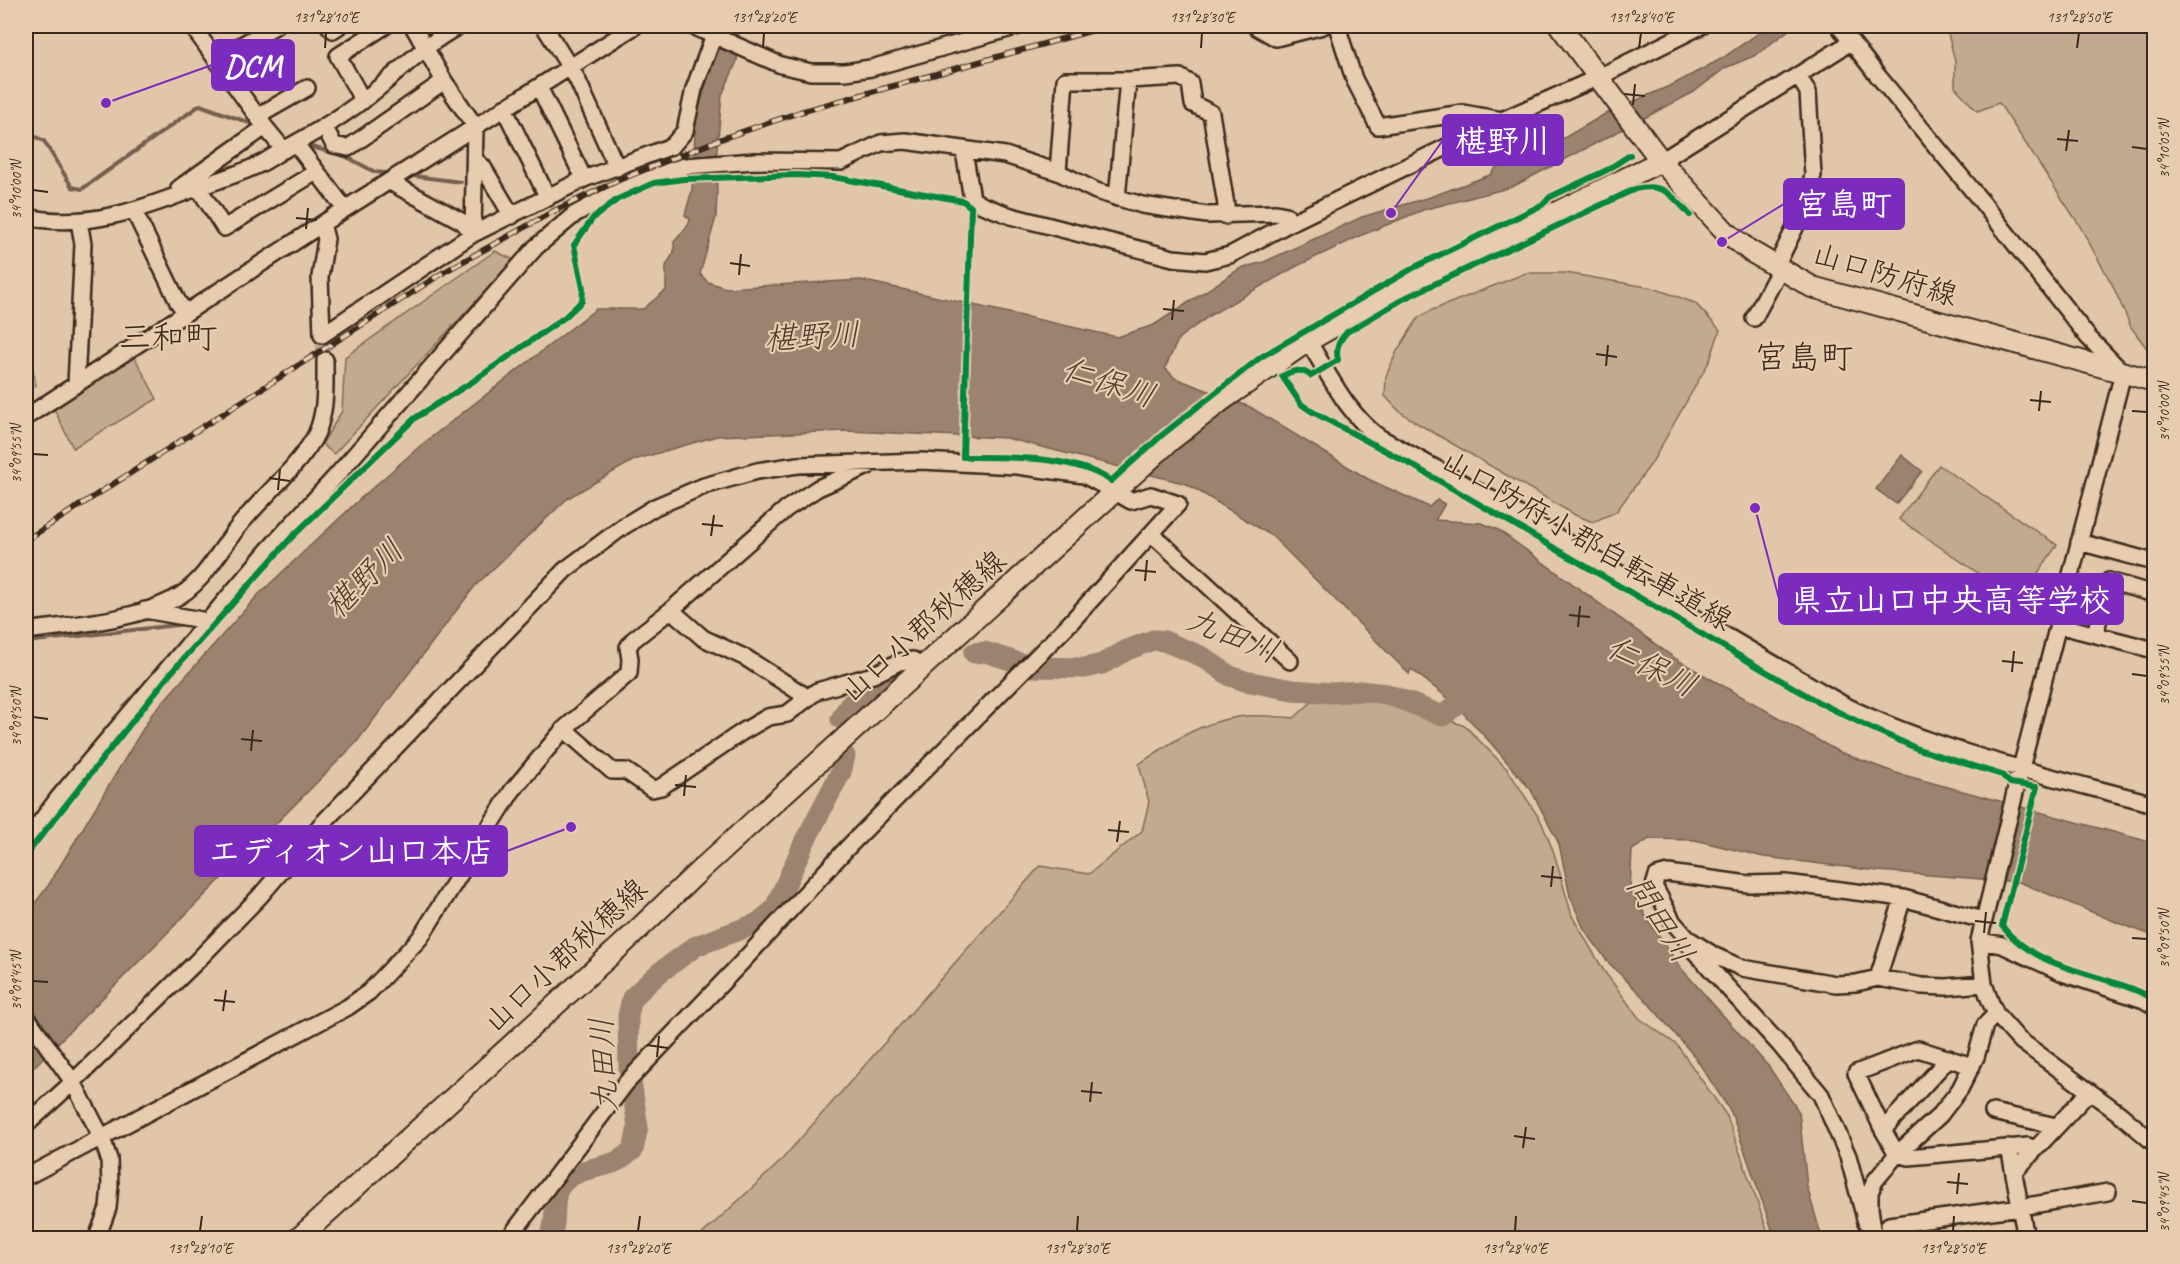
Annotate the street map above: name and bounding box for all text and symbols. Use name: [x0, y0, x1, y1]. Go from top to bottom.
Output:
text: 131°28'10"E: [294, 8, 360, 27]
text: 131°28'20"E: [732, 8, 798, 27]
text: 131°28'30"E: [1170, 8, 1236, 27]
text: 131°28'40"E: [1609, 8, 1675, 27]
text: 131°28'50"E: [2047, 8, 2113, 27]
callout: DCM: [212, 40, 294, 90]
text: DCM: [224, 45, 285, 86]
callout: 椹野川: [1443, 115, 1563, 165]
text: 34°10'05"N: [2155, 116, 2174, 179]
text: 椹野川: [1455, 121, 1551, 162]
text: 34°10'00"N: [7, 157, 26, 220]
callout: 宮島町: [1784, 179, 1904, 229]
text: 宮島町: [1796, 184, 1892, 225]
street label: 山口防府線: [1808, 234, 1962, 314]
water label: 椹野川: [763, 314, 861, 359]
district label: 三和町: [119, 316, 218, 358]
district label: 宮島町: [1755, 336, 1854, 378]
water label: 仁保川: [1057, 348, 1161, 417]
text: 34°10'00"N: [2155, 379, 2174, 442]
text: 34°09'55"N: [7, 421, 26, 484]
street label: 山口防府小郡自転車道線: [1435, 441, 1739, 639]
water label: 椹野川: [316, 530, 413, 627]
street label: 山口小郡秋穂線: [832, 542, 1014, 710]
callout: 県立山口中央高等学校: [1779, 574, 2123, 624]
text: 県立山口中央高等学校: [1791, 580, 2111, 621]
water label: 九田川: [1181, 598, 1285, 672]
water label: 仁保川: [1600, 626, 1704, 707]
text: 34°09'55"N: [2155, 643, 2174, 706]
text: 34°09'50"N: [7, 684, 26, 747]
callout: エディオン山口本店: [195, 826, 507, 876]
text: エディオン山口本店: [208, 831, 494, 872]
water label: 問田川: [1618, 868, 1703, 971]
street label: 山口小郡秋穂線: [475, 869, 655, 1041]
text: 34°09'50"N: [2155, 906, 2174, 969]
text: 34°09'45"N: [7, 948, 26, 1011]
water label: 九田川: [581, 1016, 626, 1114]
text: 34°09'45"N: [2155, 1170, 2174, 1233]
text: 131°28'10"E: [168, 1239, 234, 1258]
text: 131°28'20"E: [606, 1239, 672, 1258]
text: 131°28'30"E: [1045, 1239, 1111, 1258]
text: 131°28'40"E: [1483, 1239, 1549, 1258]
text: 131°28'50"E: [1921, 1239, 1987, 1258]

